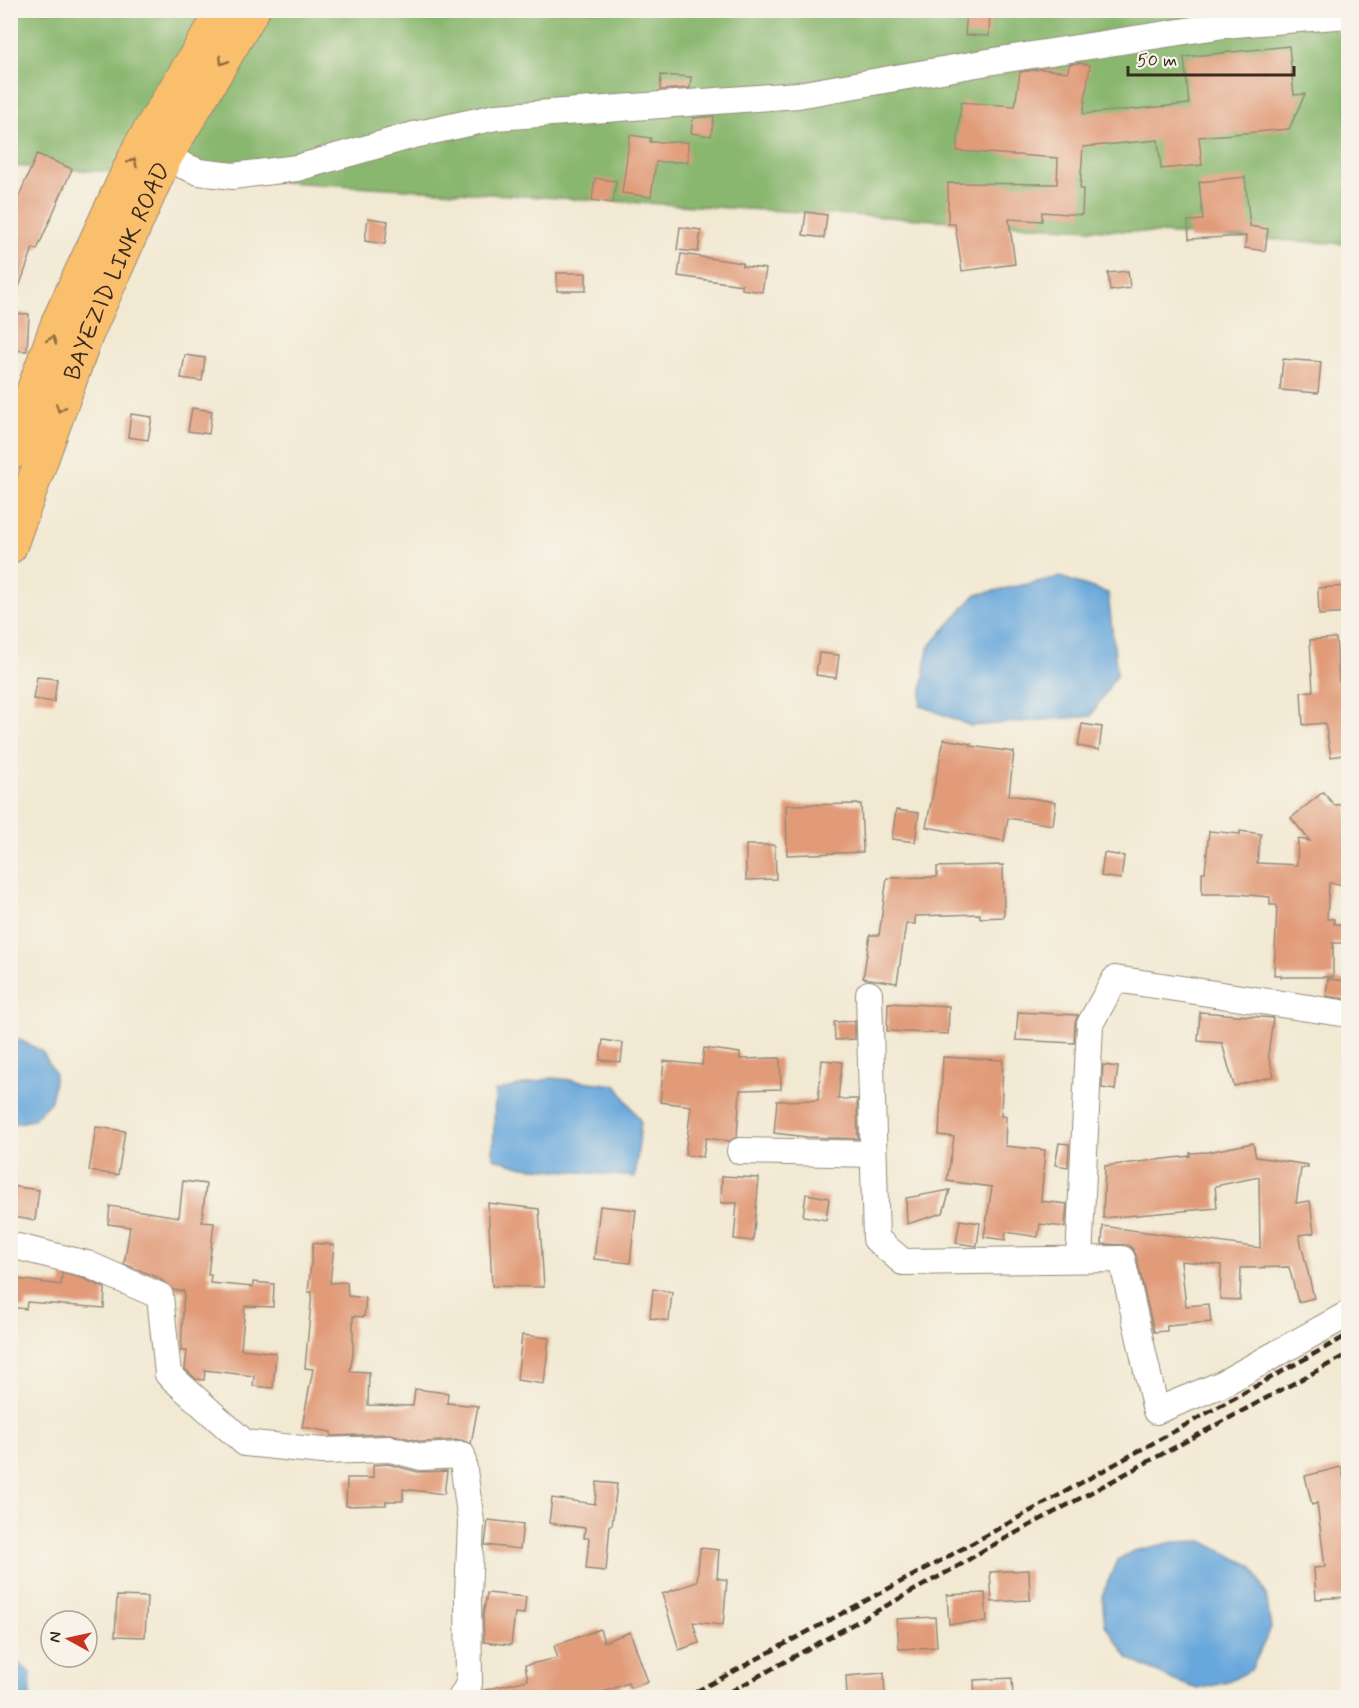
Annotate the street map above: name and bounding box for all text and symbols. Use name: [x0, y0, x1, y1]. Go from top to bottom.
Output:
scale bar: [1128, 39, 1294, 77]
text: 50 m: [1137, 49, 1177, 73]
one-way arrow: [219, 55, 231, 65]
street label: BAYEZID LINK ROAD: [57, 158, 178, 385]
one-way arrow: [125, 158, 137, 169]
one-way arrow: [44, 335, 57, 346]
one-way arrow: [55, 402, 68, 412]
north arrow: [39, 1609, 99, 1669]
text: N: [44, 1630, 67, 1644]

